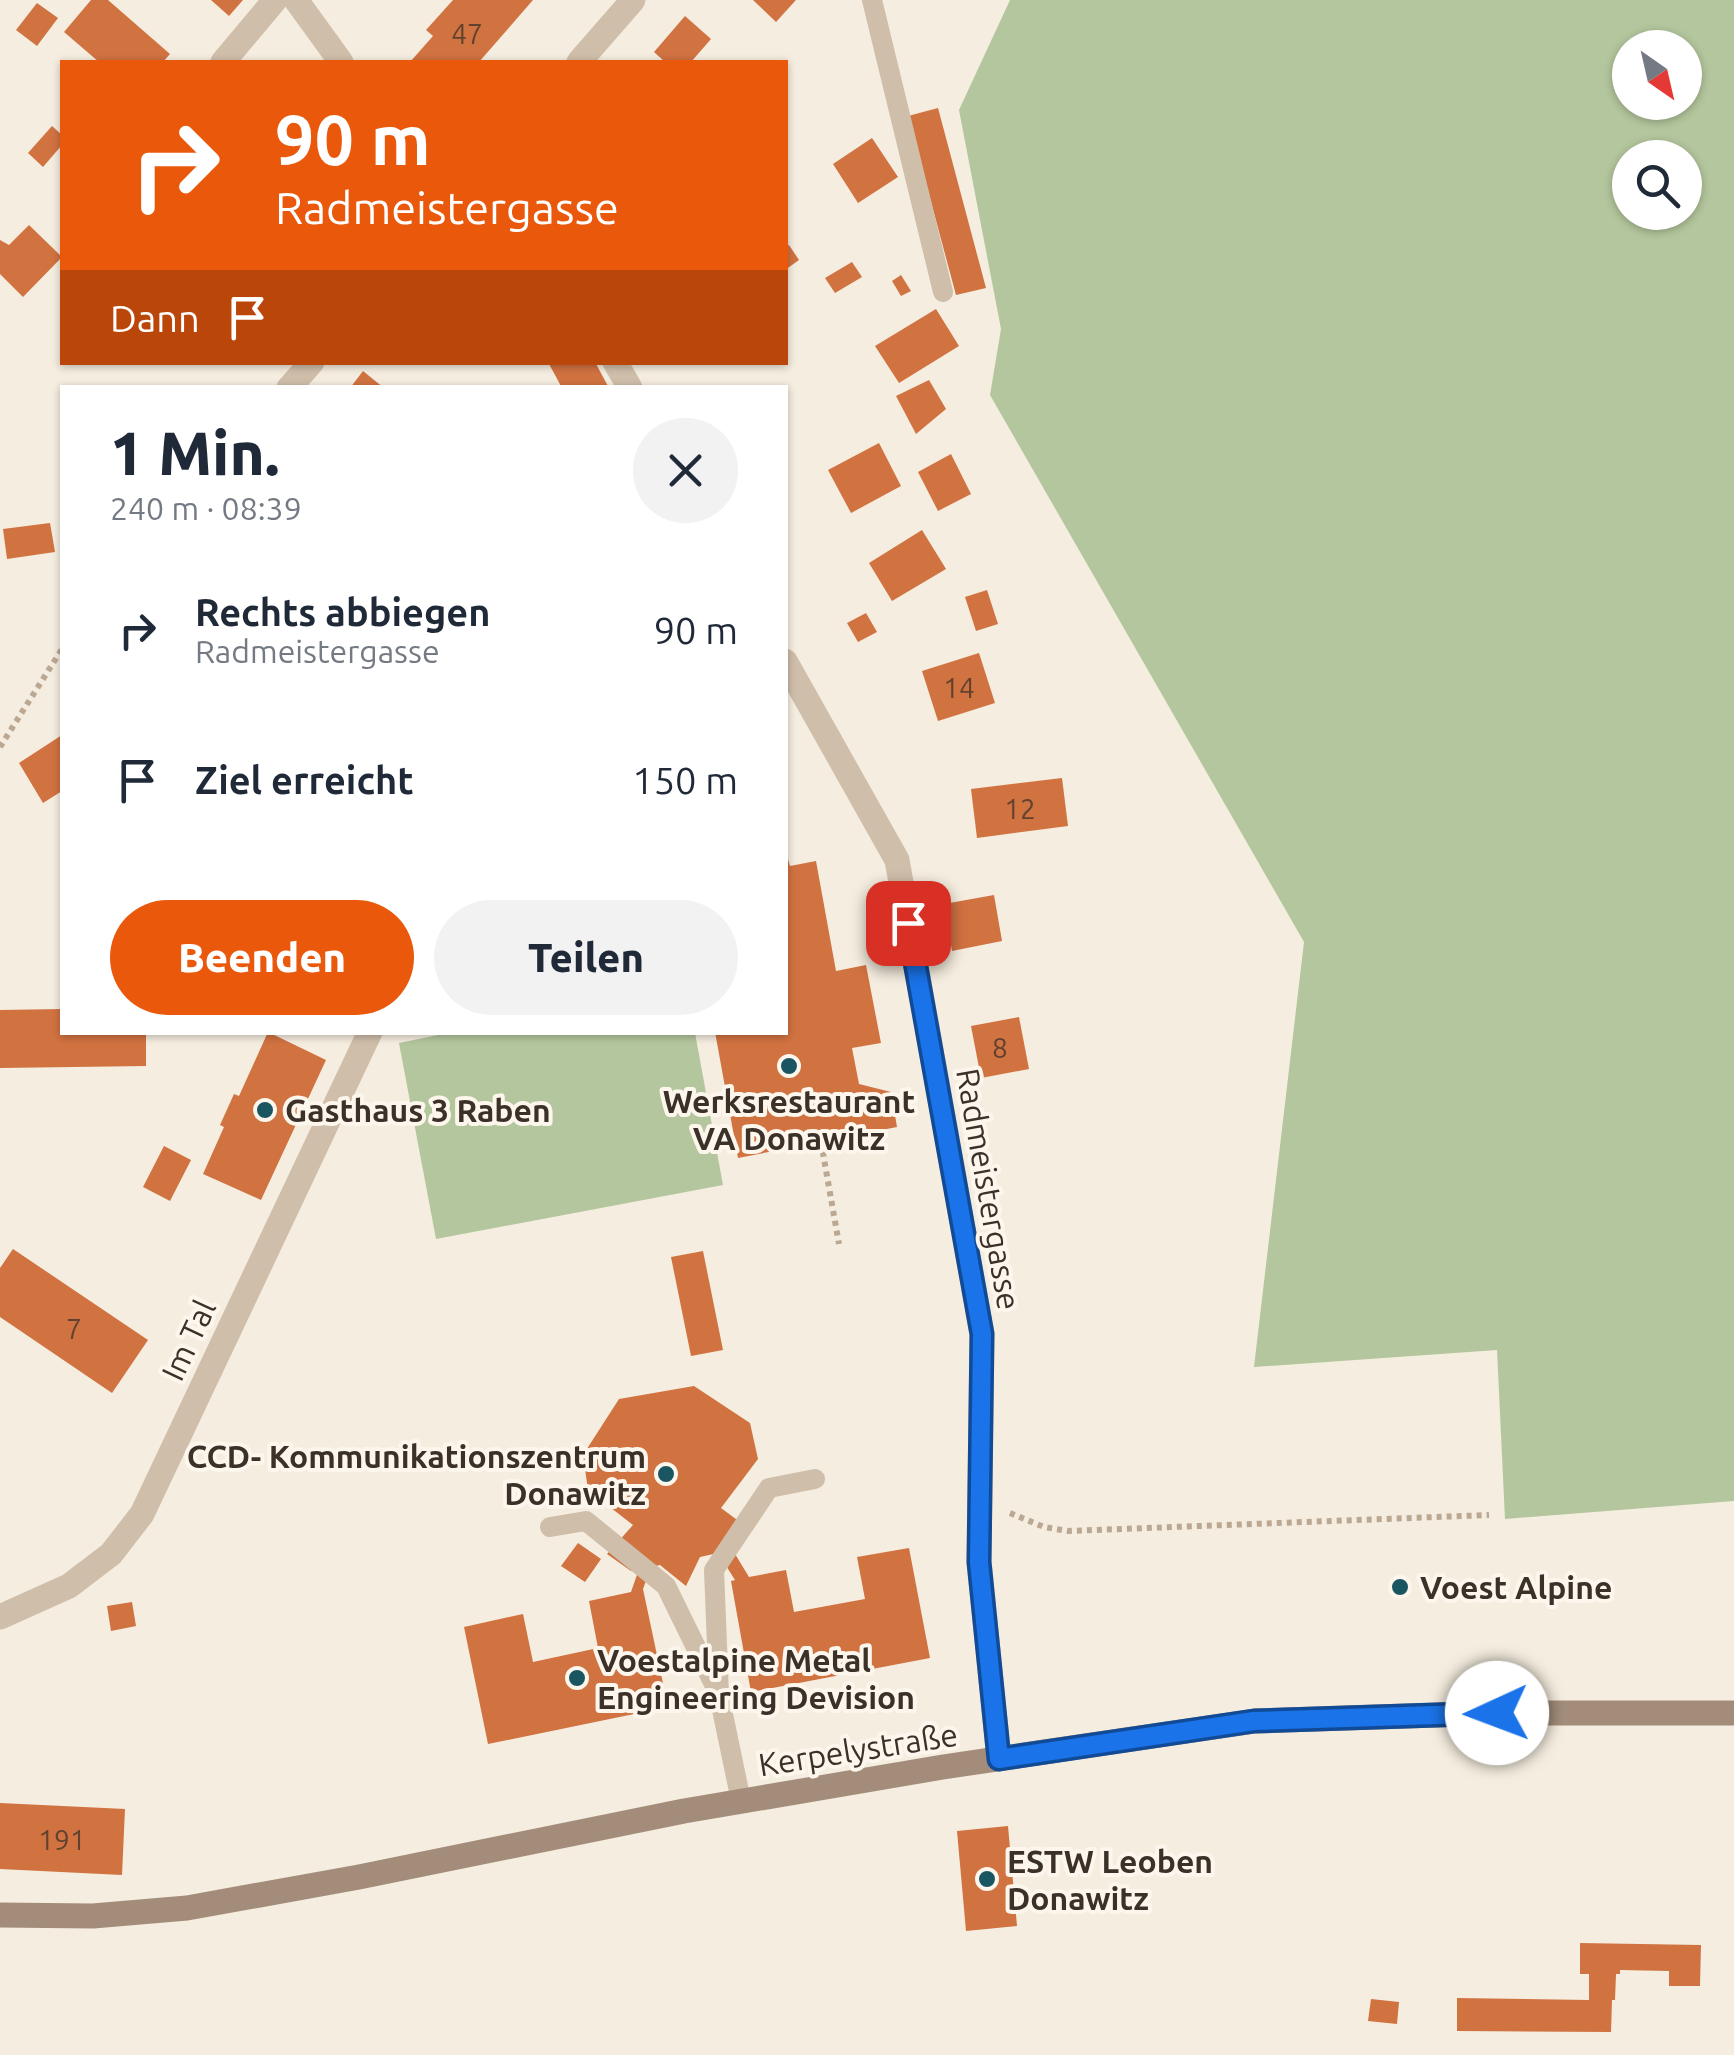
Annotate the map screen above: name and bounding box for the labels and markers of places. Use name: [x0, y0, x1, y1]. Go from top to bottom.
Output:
pin: [866, 881, 951, 966]
marker: Werksrestaurant VA Donawitz: [778, 1055, 800, 1077]
place label: Werksrestaurant VA Donawitz: [663, 1083, 915, 1156]
place label: Gasthaus 3 Raben: [285, 1092, 551, 1128]
marker: Gasthaus 3 Raben: [254, 1099, 276, 1121]
place label: CCD- Kommunikationszentrum Donawitz: [187, 1438, 646, 1511]
marker: CCD- Kommunikationszentrum Donawitz: [655, 1463, 677, 1485]
place label: Voest Alpine: [1420, 1569, 1612, 1605]
marker: Voest Alpine: [1389, 1576, 1411, 1598]
place label: Voestalpine Metal Engineering Devision: [597, 1642, 915, 1715]
marker: Voestalpine Metal Engineering Devision: [566, 1667, 588, 1689]
place label: ESTW Leoben Donawitz: [1007, 1843, 1213, 1916]
marker: ESTW Leoben Donawitz: [976, 1868, 998, 1890]

